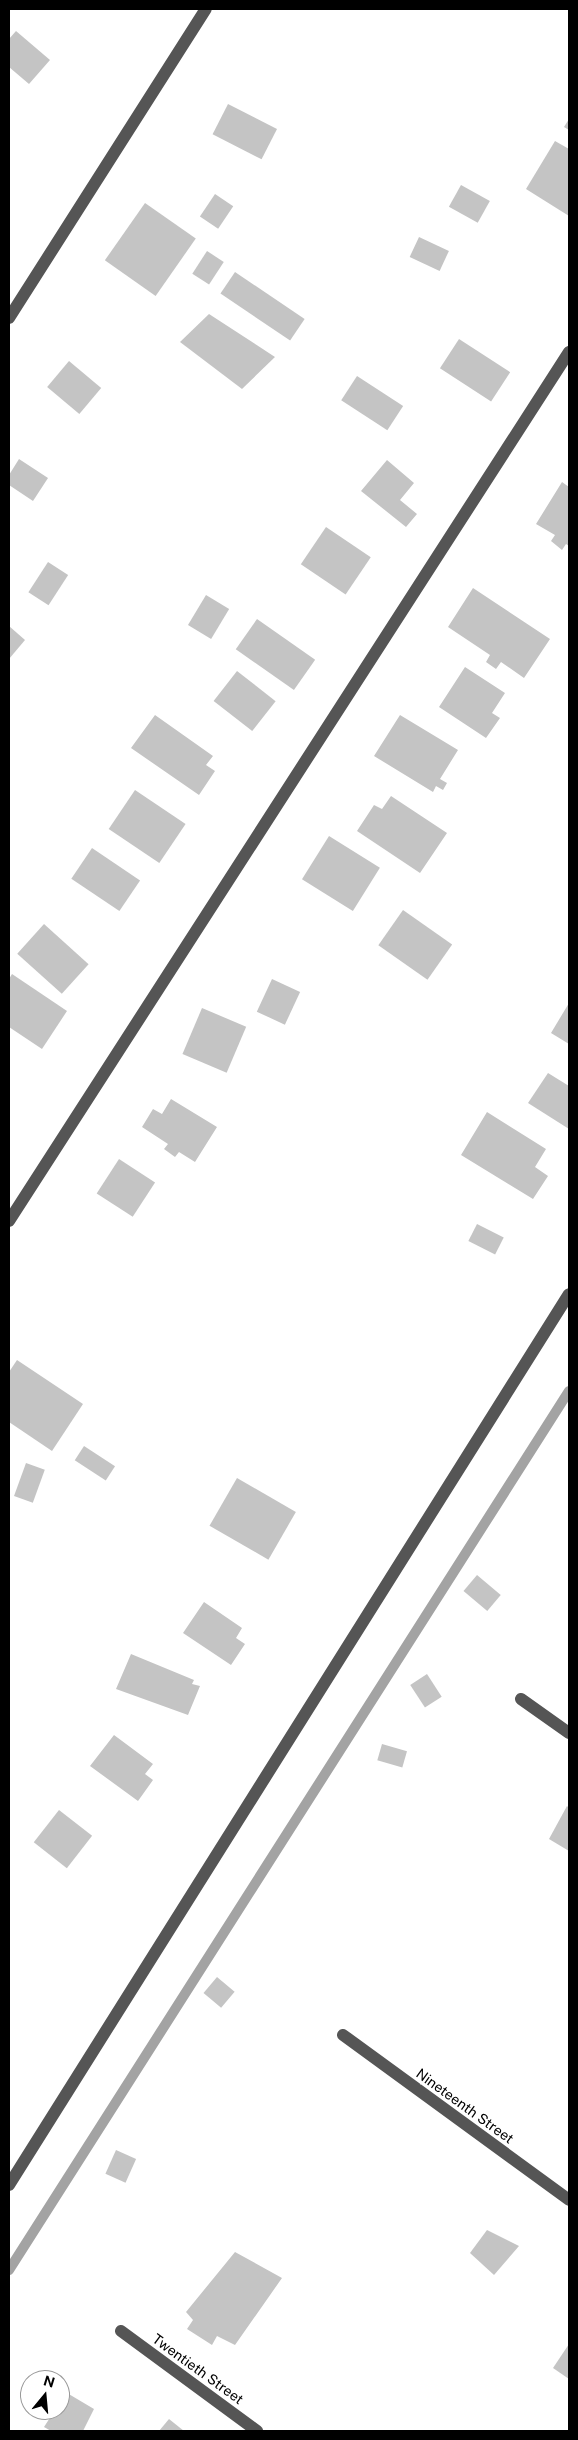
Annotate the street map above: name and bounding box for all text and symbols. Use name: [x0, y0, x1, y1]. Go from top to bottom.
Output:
street label: Nineteenth Street: [413, 2065, 517, 2147]
street label: Twentieth Street: [149, 2330, 247, 2408]
north arrow: [20, 2370, 70, 2420]
text: N: [42, 2372, 57, 2391]

